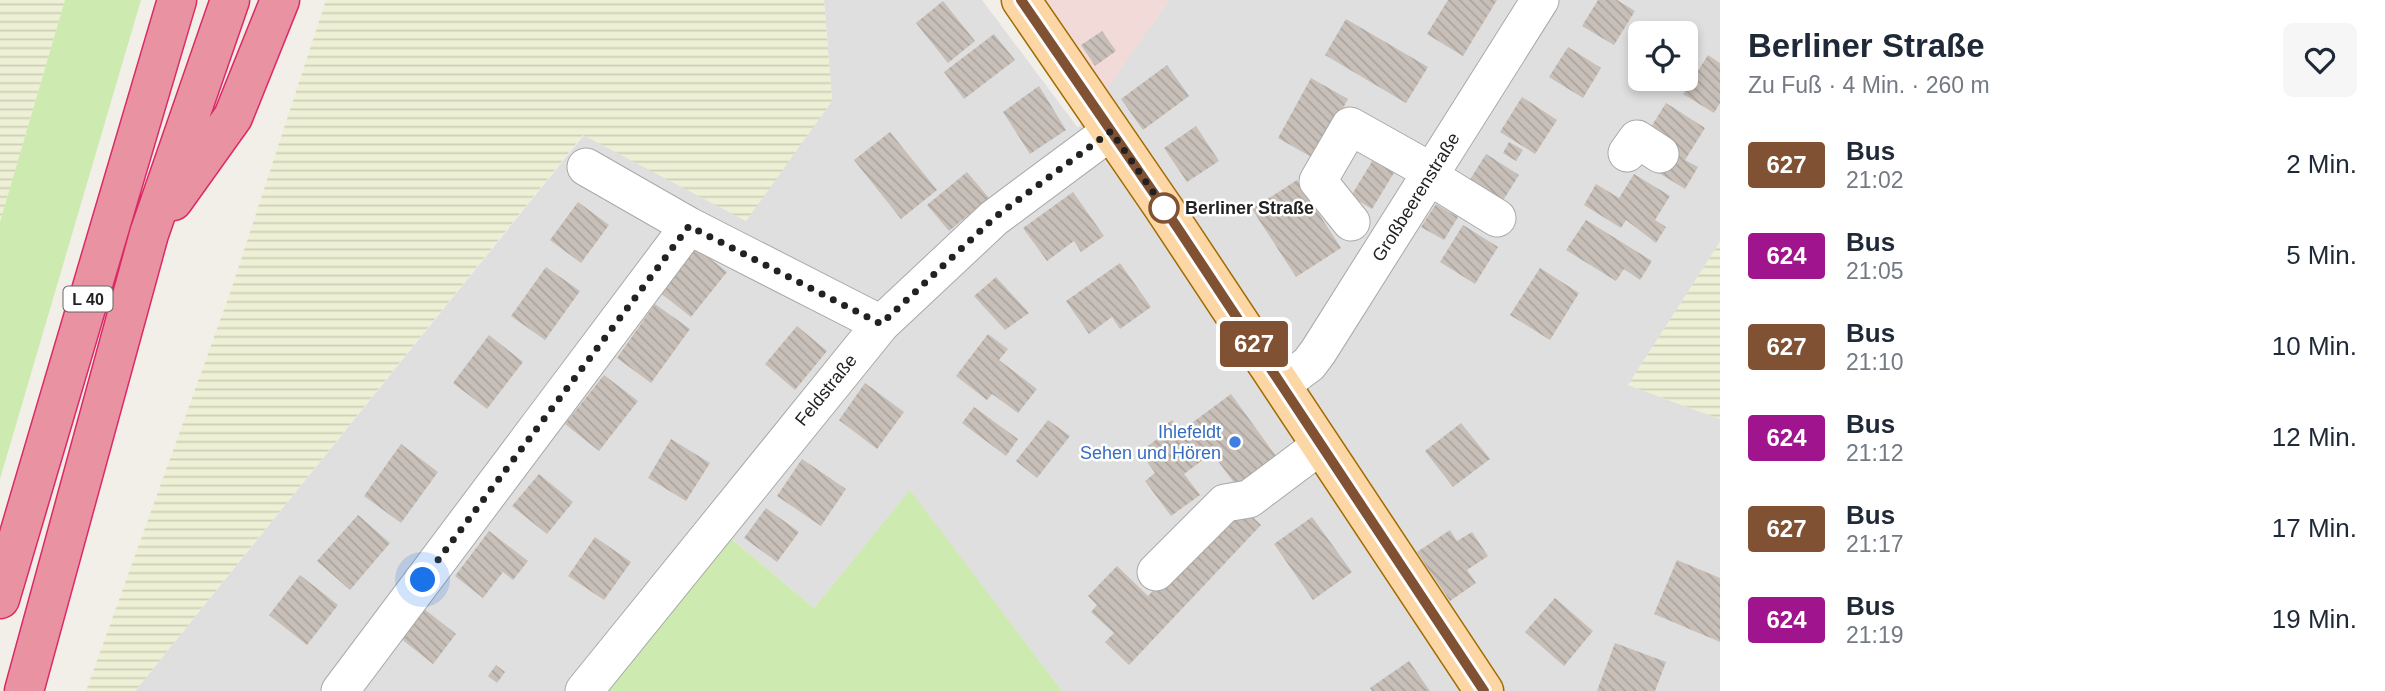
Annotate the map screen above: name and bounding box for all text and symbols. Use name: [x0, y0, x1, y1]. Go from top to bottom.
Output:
map controls: [1628, 21, 1698, 91]
button: locate: [1628, 21, 1698, 91]
button: heart: [2283, 23, 2357, 97]
text: Berliner Straße: [1748, 27, 1985, 64]
text: Zu Fuß · 4 Min. · 260 m: [1748, 72, 1990, 98]
street label: Großbeerenstraße: [1368, 129, 1464, 265]
text: Bus: [1846, 136, 1895, 166]
text: 2 Min.: [2286, 149, 2357, 179]
text: 627: [1766, 151, 1807, 178]
text: 21:02: [1846, 167, 1904, 193]
marker: Berliner Straße: [1149, 193, 1179, 223]
place label: Berliner Straße: [1185, 198, 1314, 218]
text: Bus: [1846, 227, 1895, 257]
text: 5 Min.: [2286, 240, 2357, 270]
text: 624: [1766, 242, 1807, 269]
text: 21:05: [1846, 258, 1904, 284]
road number: L 40: [64, 286, 112, 312]
text: Bus: [1846, 318, 1895, 348]
line badge: 627: [1214, 321, 1294, 367]
text: 627: [1234, 330, 1274, 357]
text: 10 Min.: [2272, 331, 2357, 361]
text: 627: [1766, 333, 1807, 360]
text: 21:10: [1846, 349, 1904, 375]
street label: Feldstraße: [791, 350, 861, 430]
text: Bus: [1846, 409, 1895, 439]
place label: Ihlefeldt Sehen und Hören: [1080, 422, 1221, 463]
text: 12 Min.: [2272, 422, 2357, 452]
text: 624: [1766, 424, 1807, 451]
marker: Ihlefeldt Sehen und Hören: [1227, 434, 1243, 450]
text: 21:12: [1846, 440, 1904, 466]
text: Bus: [1846, 500, 1895, 530]
text: 17 Min.: [2272, 513, 2357, 543]
text: 627: [1766, 515, 1807, 542]
text: 21:17: [1846, 531, 1904, 557]
your location: [405, 562, 440, 597]
text: Bus: [1846, 591, 1895, 621]
text: 19 Min.: [2272, 604, 2357, 634]
text: 624: [1766, 606, 1807, 633]
text: 21:19: [1846, 622, 1904, 648]

